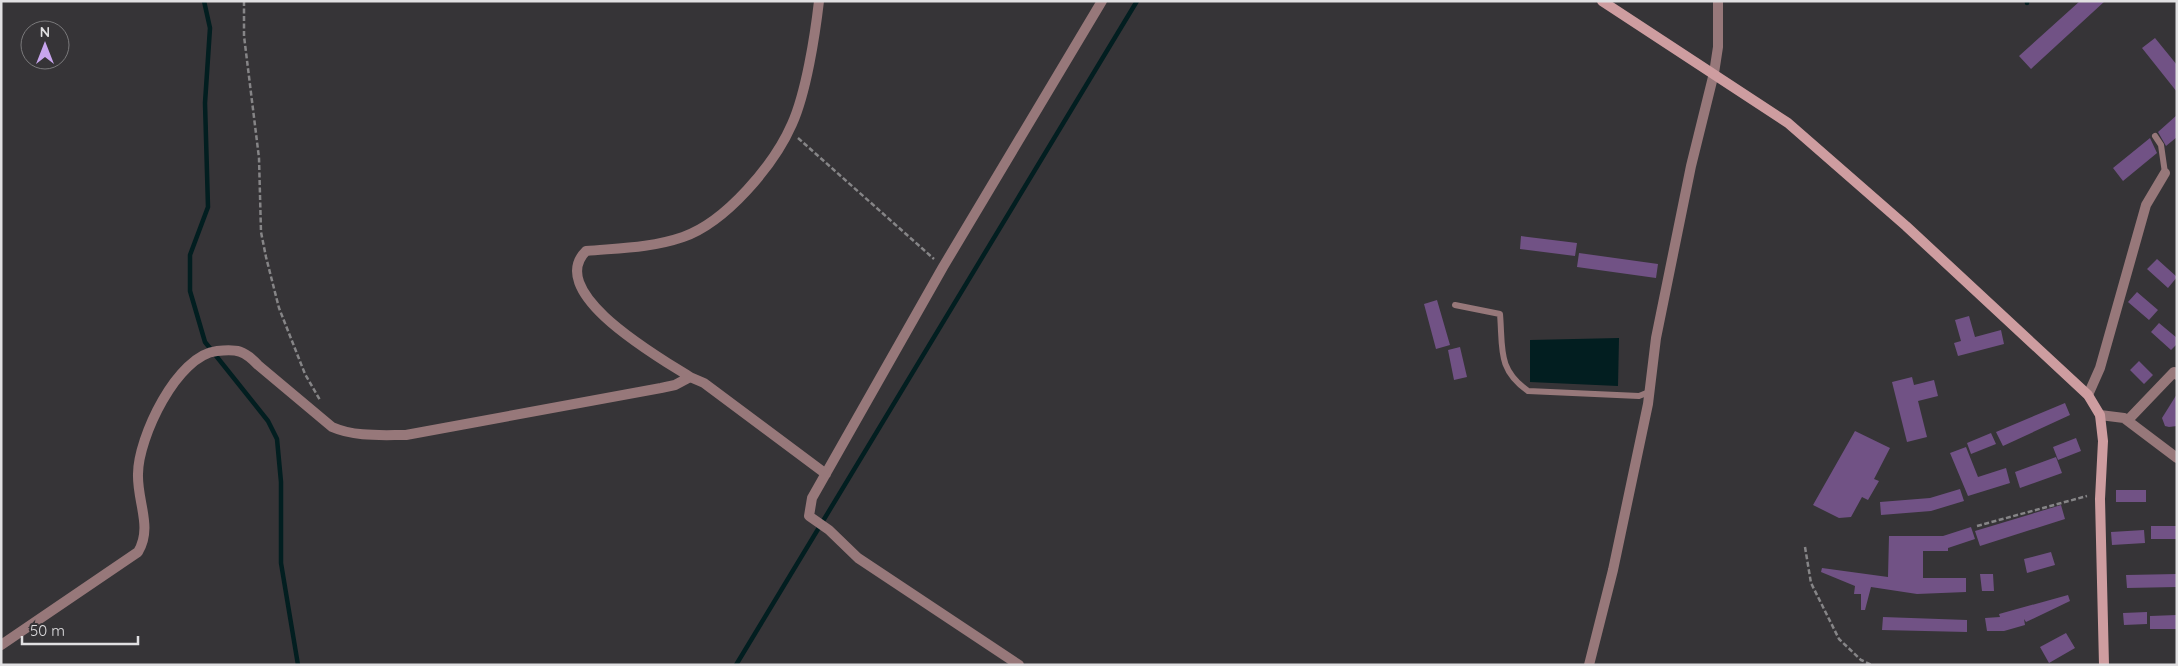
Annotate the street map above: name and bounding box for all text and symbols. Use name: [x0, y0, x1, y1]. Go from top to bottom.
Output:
north arrow: [20, 20, 70, 70]
text: N: [40, 23, 50, 41]
scale bar: [22, 614, 139, 646]
text: 50 m: [30, 621, 65, 640]

